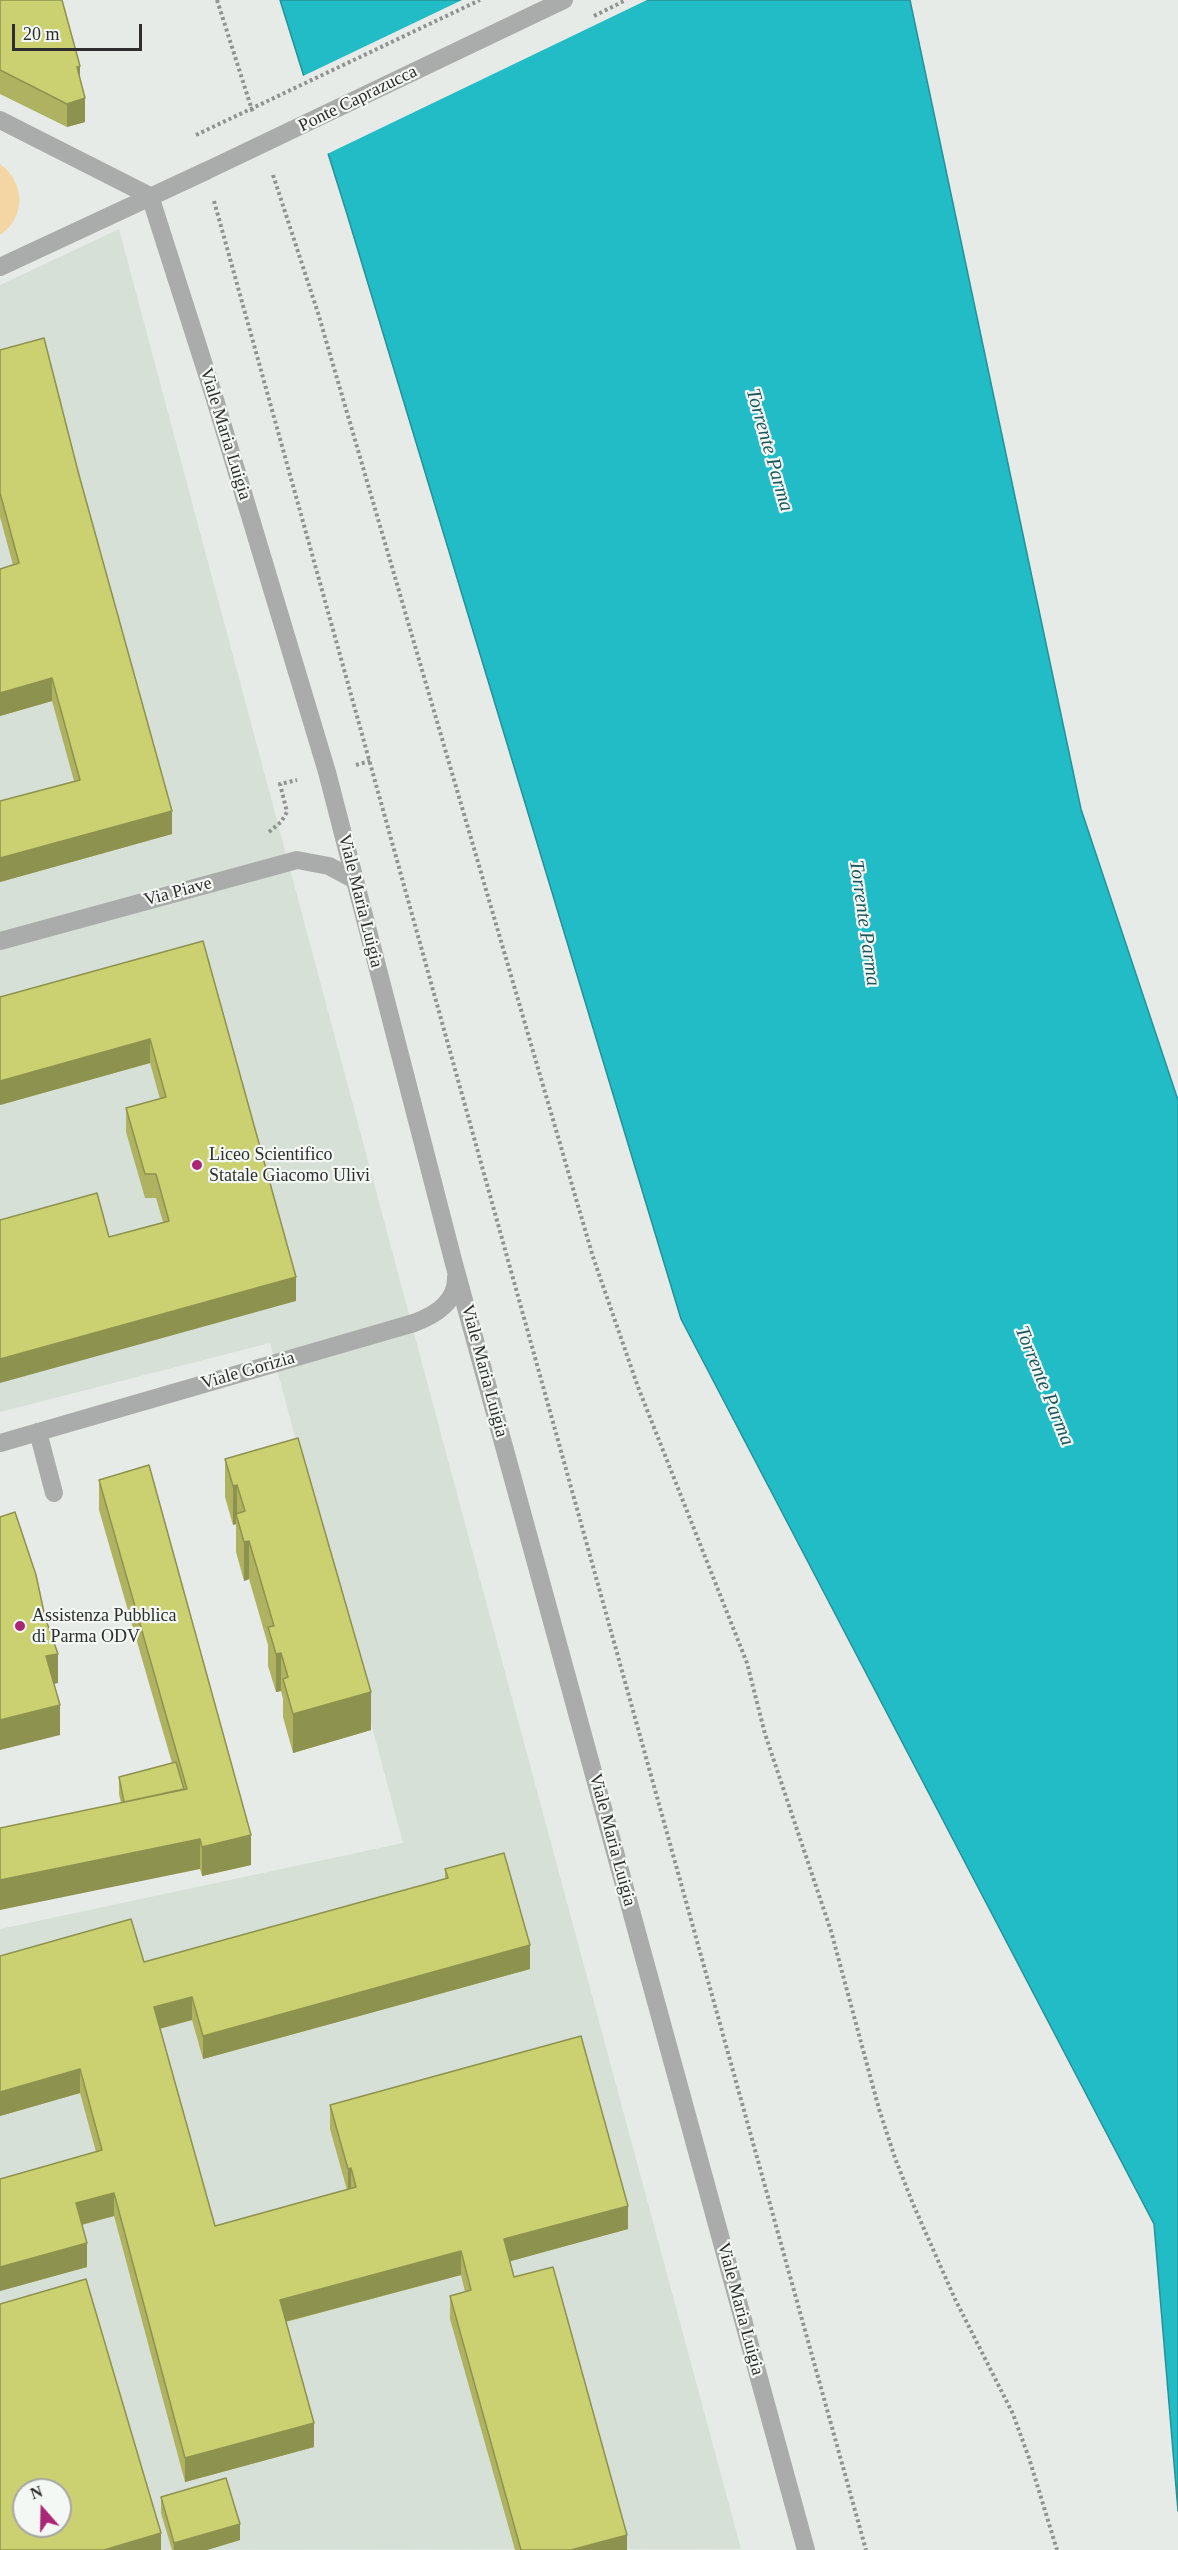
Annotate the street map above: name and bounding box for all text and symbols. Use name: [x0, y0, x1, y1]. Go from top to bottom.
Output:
scale bar: [15, 12, 146, 50]
text: 20 m: [23, 24, 60, 44]
street label: Ponte Caprazucca: [295, 61, 421, 137]
street label: Viale Maria Luigia: [195, 365, 255, 503]
water label: Torrente Parma: [740, 386, 798, 514]
street label: Viale Maria Luigia: [333, 832, 387, 970]
water label: Torrente Parma: [843, 859, 885, 987]
street label: Via Piave: [142, 873, 214, 911]
place label: Liceo Scientifico Statale Giacomo Ulivi: [209, 1144, 370, 1186]
marker: Liceo Scientifico Statale Giacomo Ulivi: [190, 1158, 204, 1172]
street label: Viale Maria Luigia: [456, 1302, 512, 1440]
water label: Torrente Parma: [1009, 1323, 1079, 1449]
street label: Viale Gorizia: [199, 1347, 297, 1395]
place label: Assistenza Pubblica di Parma ODV: [32, 1605, 176, 1648]
marker: Assistenza Pubblica di Parma ODV: [13, 1619, 27, 1633]
street label: Viale Maria Luigia: [584, 1771, 640, 1909]
street label: Viale Maria Luigia: [712, 2240, 768, 2378]
north arrow: [12, 2478, 72, 2538]
text: N: [28, 2483, 45, 2502]

